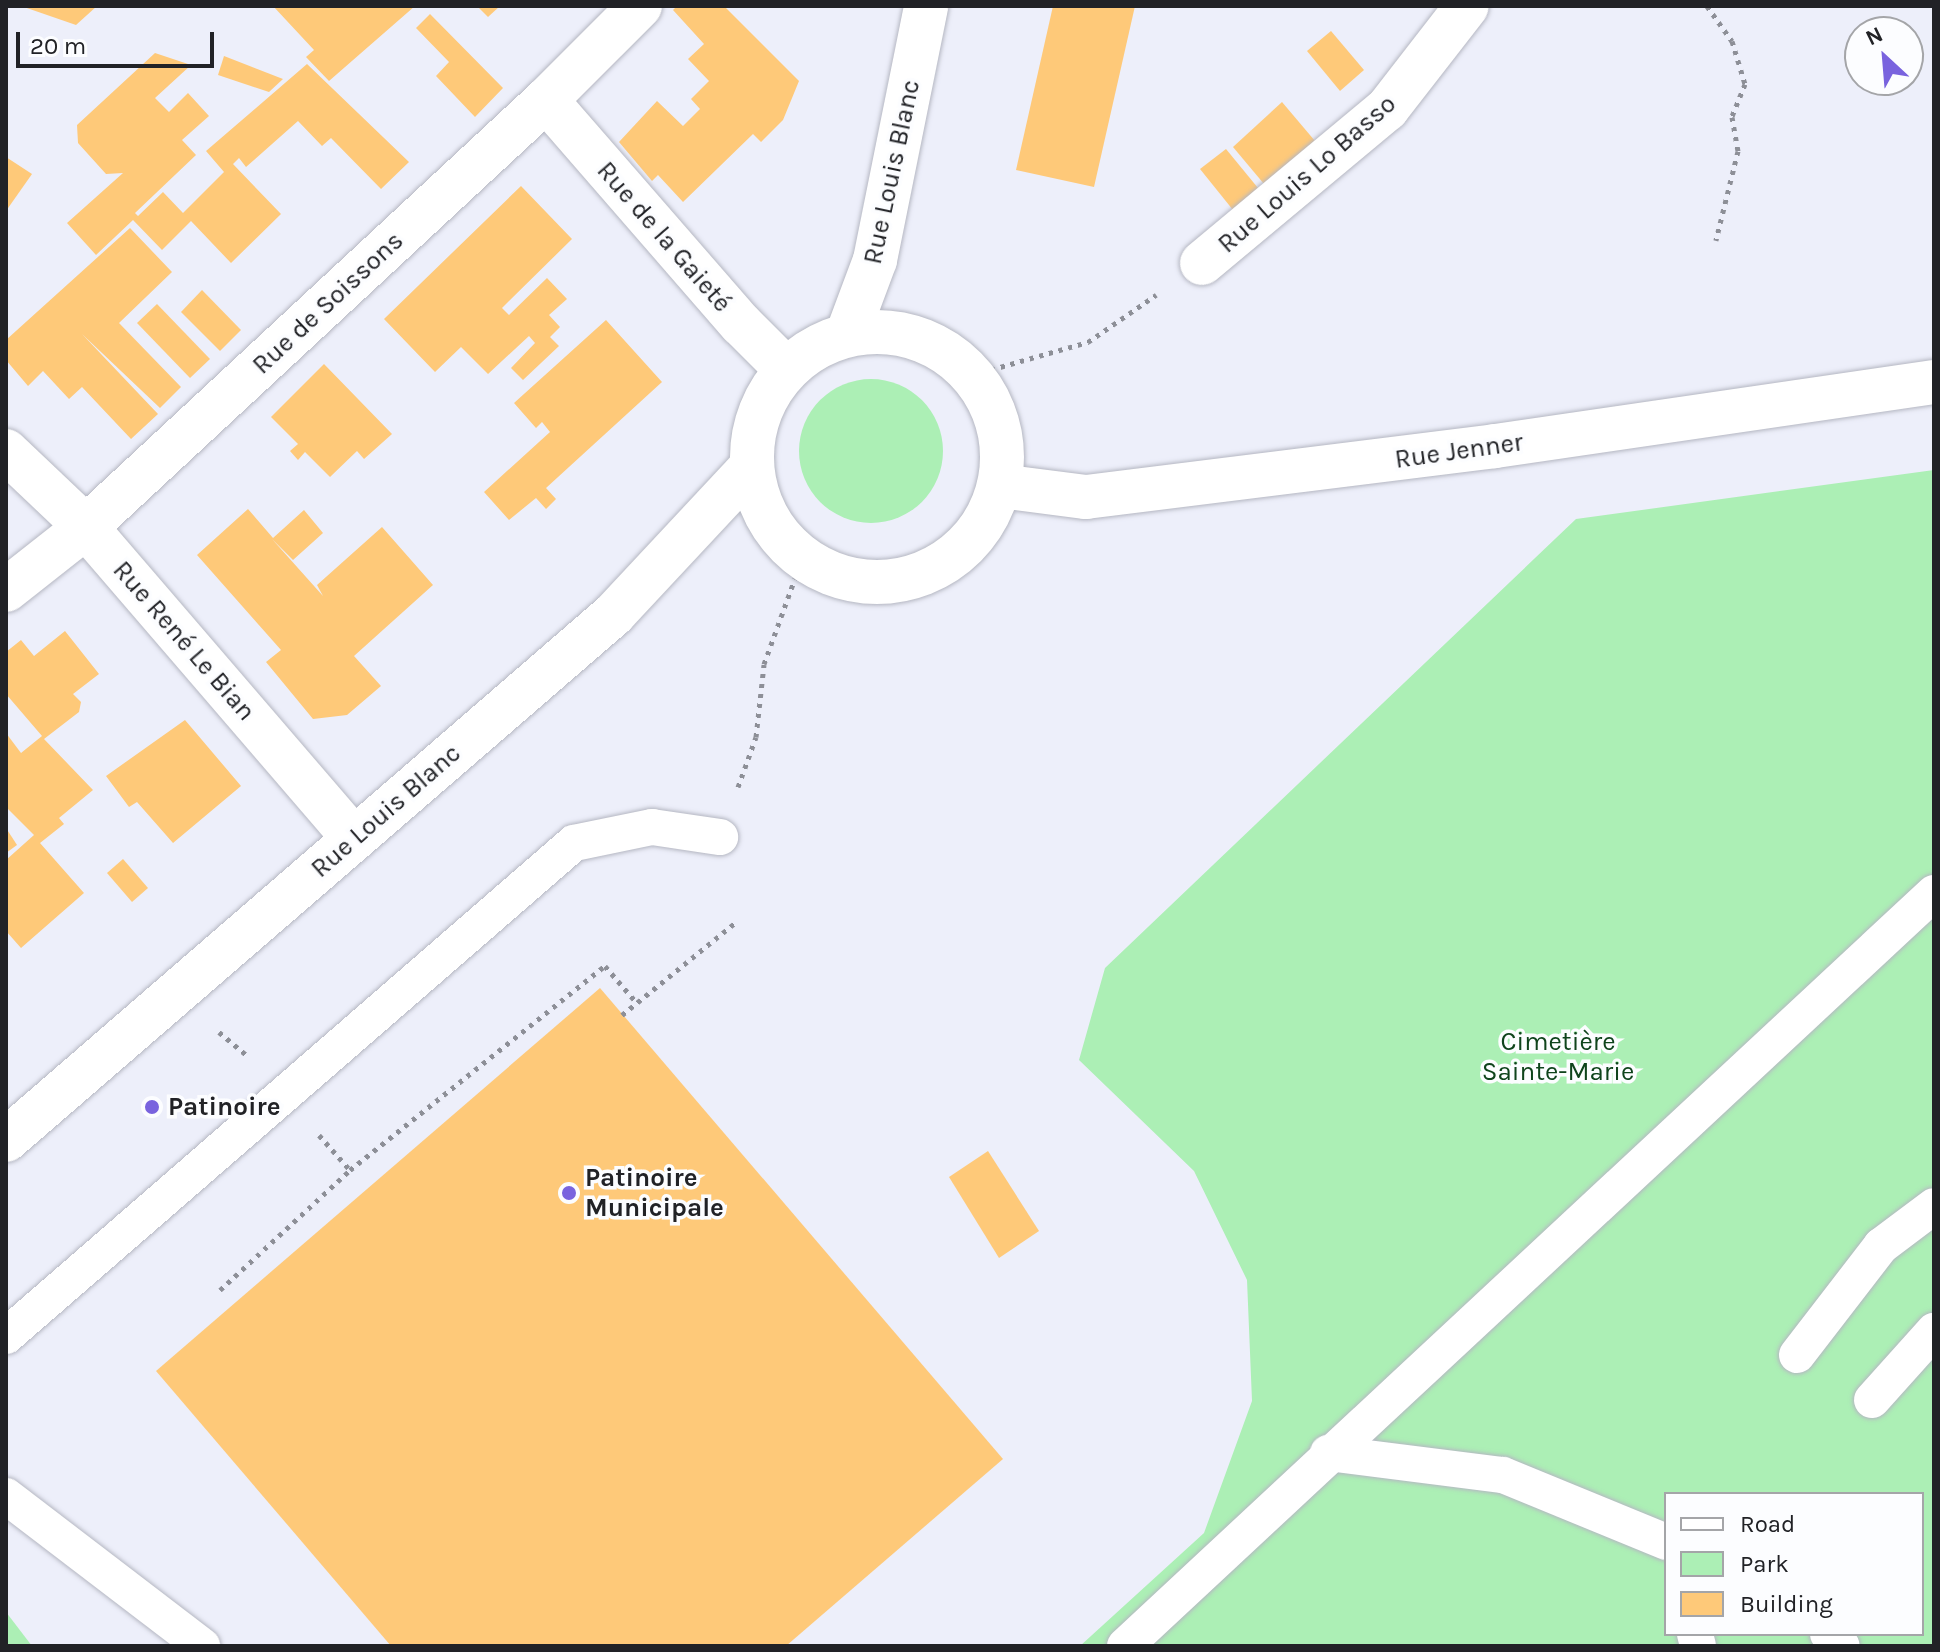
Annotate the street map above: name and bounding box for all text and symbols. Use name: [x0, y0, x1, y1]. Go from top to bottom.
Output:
scale bar: [20, 16, 218, 66]
north arrow: [1844, 16, 1924, 96]
text: N: [1862, 21, 1887, 51]
text: 20 m: [30, 32, 86, 60]
street label: Rue Louis Blanc: [857, 77, 927, 267]
street label: Rue Louis Lo Basso: [1212, 88, 1402, 260]
street label: Rue de la Gaieté: [590, 155, 738, 319]
street label: Rue de Soissons: [246, 225, 410, 381]
street label: Rue Jenner: [1393, 427, 1525, 475]
street label: Rue René Le Bian: [106, 555, 262, 727]
street label: Rue Louis Blanc: [305, 738, 467, 884]
park label: Cimetière Sainte-Marie: [1482, 1026, 1634, 1088]
place label: Patinoire: [168, 1091, 281, 1123]
marker: Patinoire: [143, 1098, 161, 1116]
place label: Patinoire Municipale: [585, 1162, 724, 1224]
marker: Patinoire Municipale: [560, 1184, 578, 1202]
legend: [1664, 1492, 1924, 1636]
text: Road: [1740, 1510, 1795, 1538]
text: Park: [1740, 1550, 1789, 1578]
text: Building: [1740, 1590, 1833, 1618]

